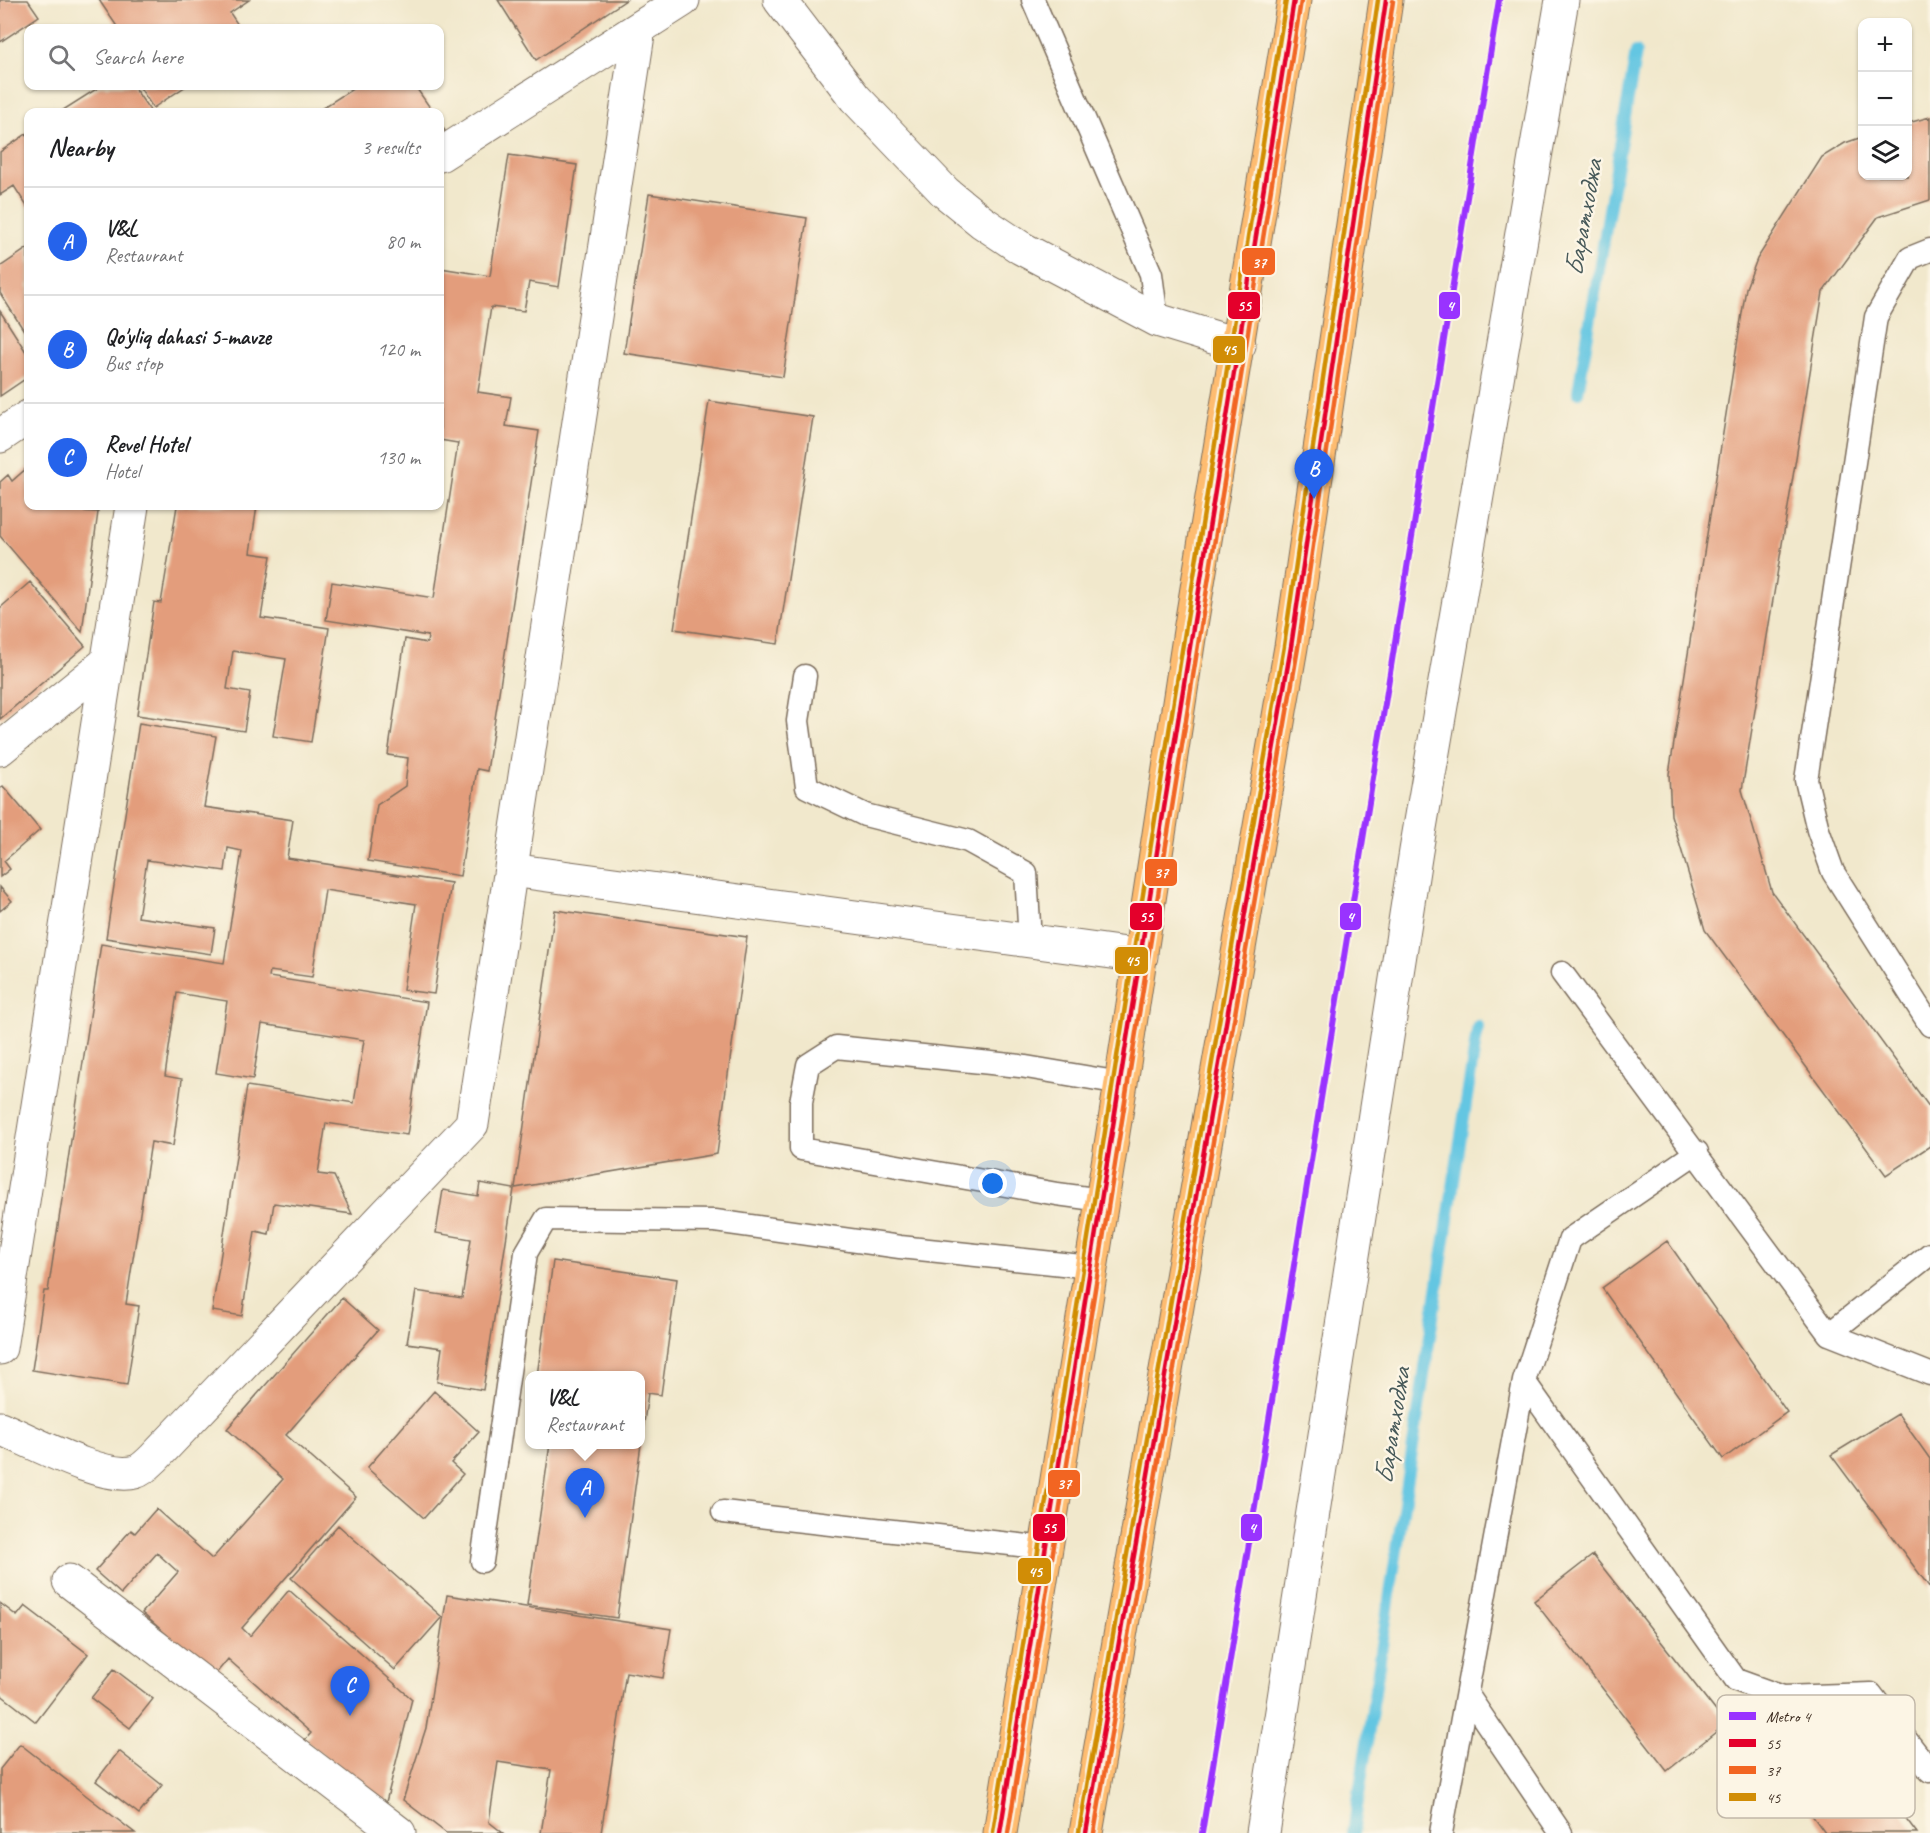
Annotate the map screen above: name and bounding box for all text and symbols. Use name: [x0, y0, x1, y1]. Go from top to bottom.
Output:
map controls: [1858, 18, 1912, 180]
button: +: [1858, 18, 1912, 72]
search box: [24, 24, 444, 90]
icon: search: [45, 41, 78, 74]
text: Search here: [93, 43, 183, 71]
button: −: [1858, 72, 1912, 126]
button: layers: [1858, 126, 1912, 180]
text: Nearby: [48, 131, 113, 164]
text: 3 results: [361, 135, 420, 160]
water label: Баратходжа: [1556, 155, 1610, 279]
text: V&L: [105, 215, 138, 243]
text: A: [62, 229, 73, 254]
text: 80 m: [386, 229, 420, 254]
text: Restaurant: [105, 243, 182, 268]
line badge: 37: [1241, 247, 1276, 276]
text: 37: [1252, 253, 1268, 273]
line badge: 55: [1227, 291, 1261, 320]
line badge: 4: [1438, 291, 1461, 320]
text: 55: [1237, 296, 1253, 316]
text: 4: [1446, 296, 1455, 316]
text: Qo'yliq dahasi 5-mavze: [105, 323, 271, 351]
line badge: 45: [1212, 335, 1246, 364]
text: B: [62, 337, 73, 362]
text: 120 m: [377, 337, 420, 362]
text: 45: [1222, 340, 1238, 360]
text: Bus stop: [105, 351, 163, 376]
text: Revel Hotel: [105, 431, 187, 459]
text: C: [63, 445, 72, 470]
text: 130 m: [377, 445, 420, 470]
pin: B: [1294, 450, 1334, 499]
text: Hotel: [105, 459, 140, 484]
line badge: 37: [1144, 858, 1178, 887]
text: 37: [1154, 863, 1170, 883]
line badge: 55: [1129, 902, 1163, 931]
line badge: 4: [1339, 902, 1362, 931]
text: 55: [1139, 907, 1155, 927]
text: 4: [1346, 907, 1355, 927]
line badge: 45: [1114, 946, 1149, 975]
text: 45: [1125, 951, 1141, 971]
your location: [978, 1169, 1007, 1198]
water label: Баратходжа: [1366, 1363, 1418, 1486]
popup: [525, 1371, 645, 1449]
text: V&L: [546, 1384, 579, 1412]
text: Restaurant: [546, 1412, 624, 1437]
pin: A: [566, 1468, 604, 1518]
line badge: 37: [1047, 1469, 1081, 1498]
text: 37: [1057, 1474, 1073, 1494]
line badge: 55: [1032, 1513, 1066, 1542]
line badge: 4: [1240, 1513, 1263, 1542]
text: 55: [1042, 1518, 1058, 1538]
text: 4: [1248, 1518, 1257, 1538]
line badge: 45: [1017, 1557, 1052, 1585]
text: 45: [1028, 1562, 1044, 1582]
pin: C: [330, 1666, 370, 1716]
legend: [1717, 1695, 1915, 1818]
text: Metro 4: [1766, 1707, 1812, 1727]
text: 55: [1766, 1734, 1781, 1754]
text: 37: [1766, 1761, 1781, 1781]
text: 45: [1766, 1788, 1781, 1808]

